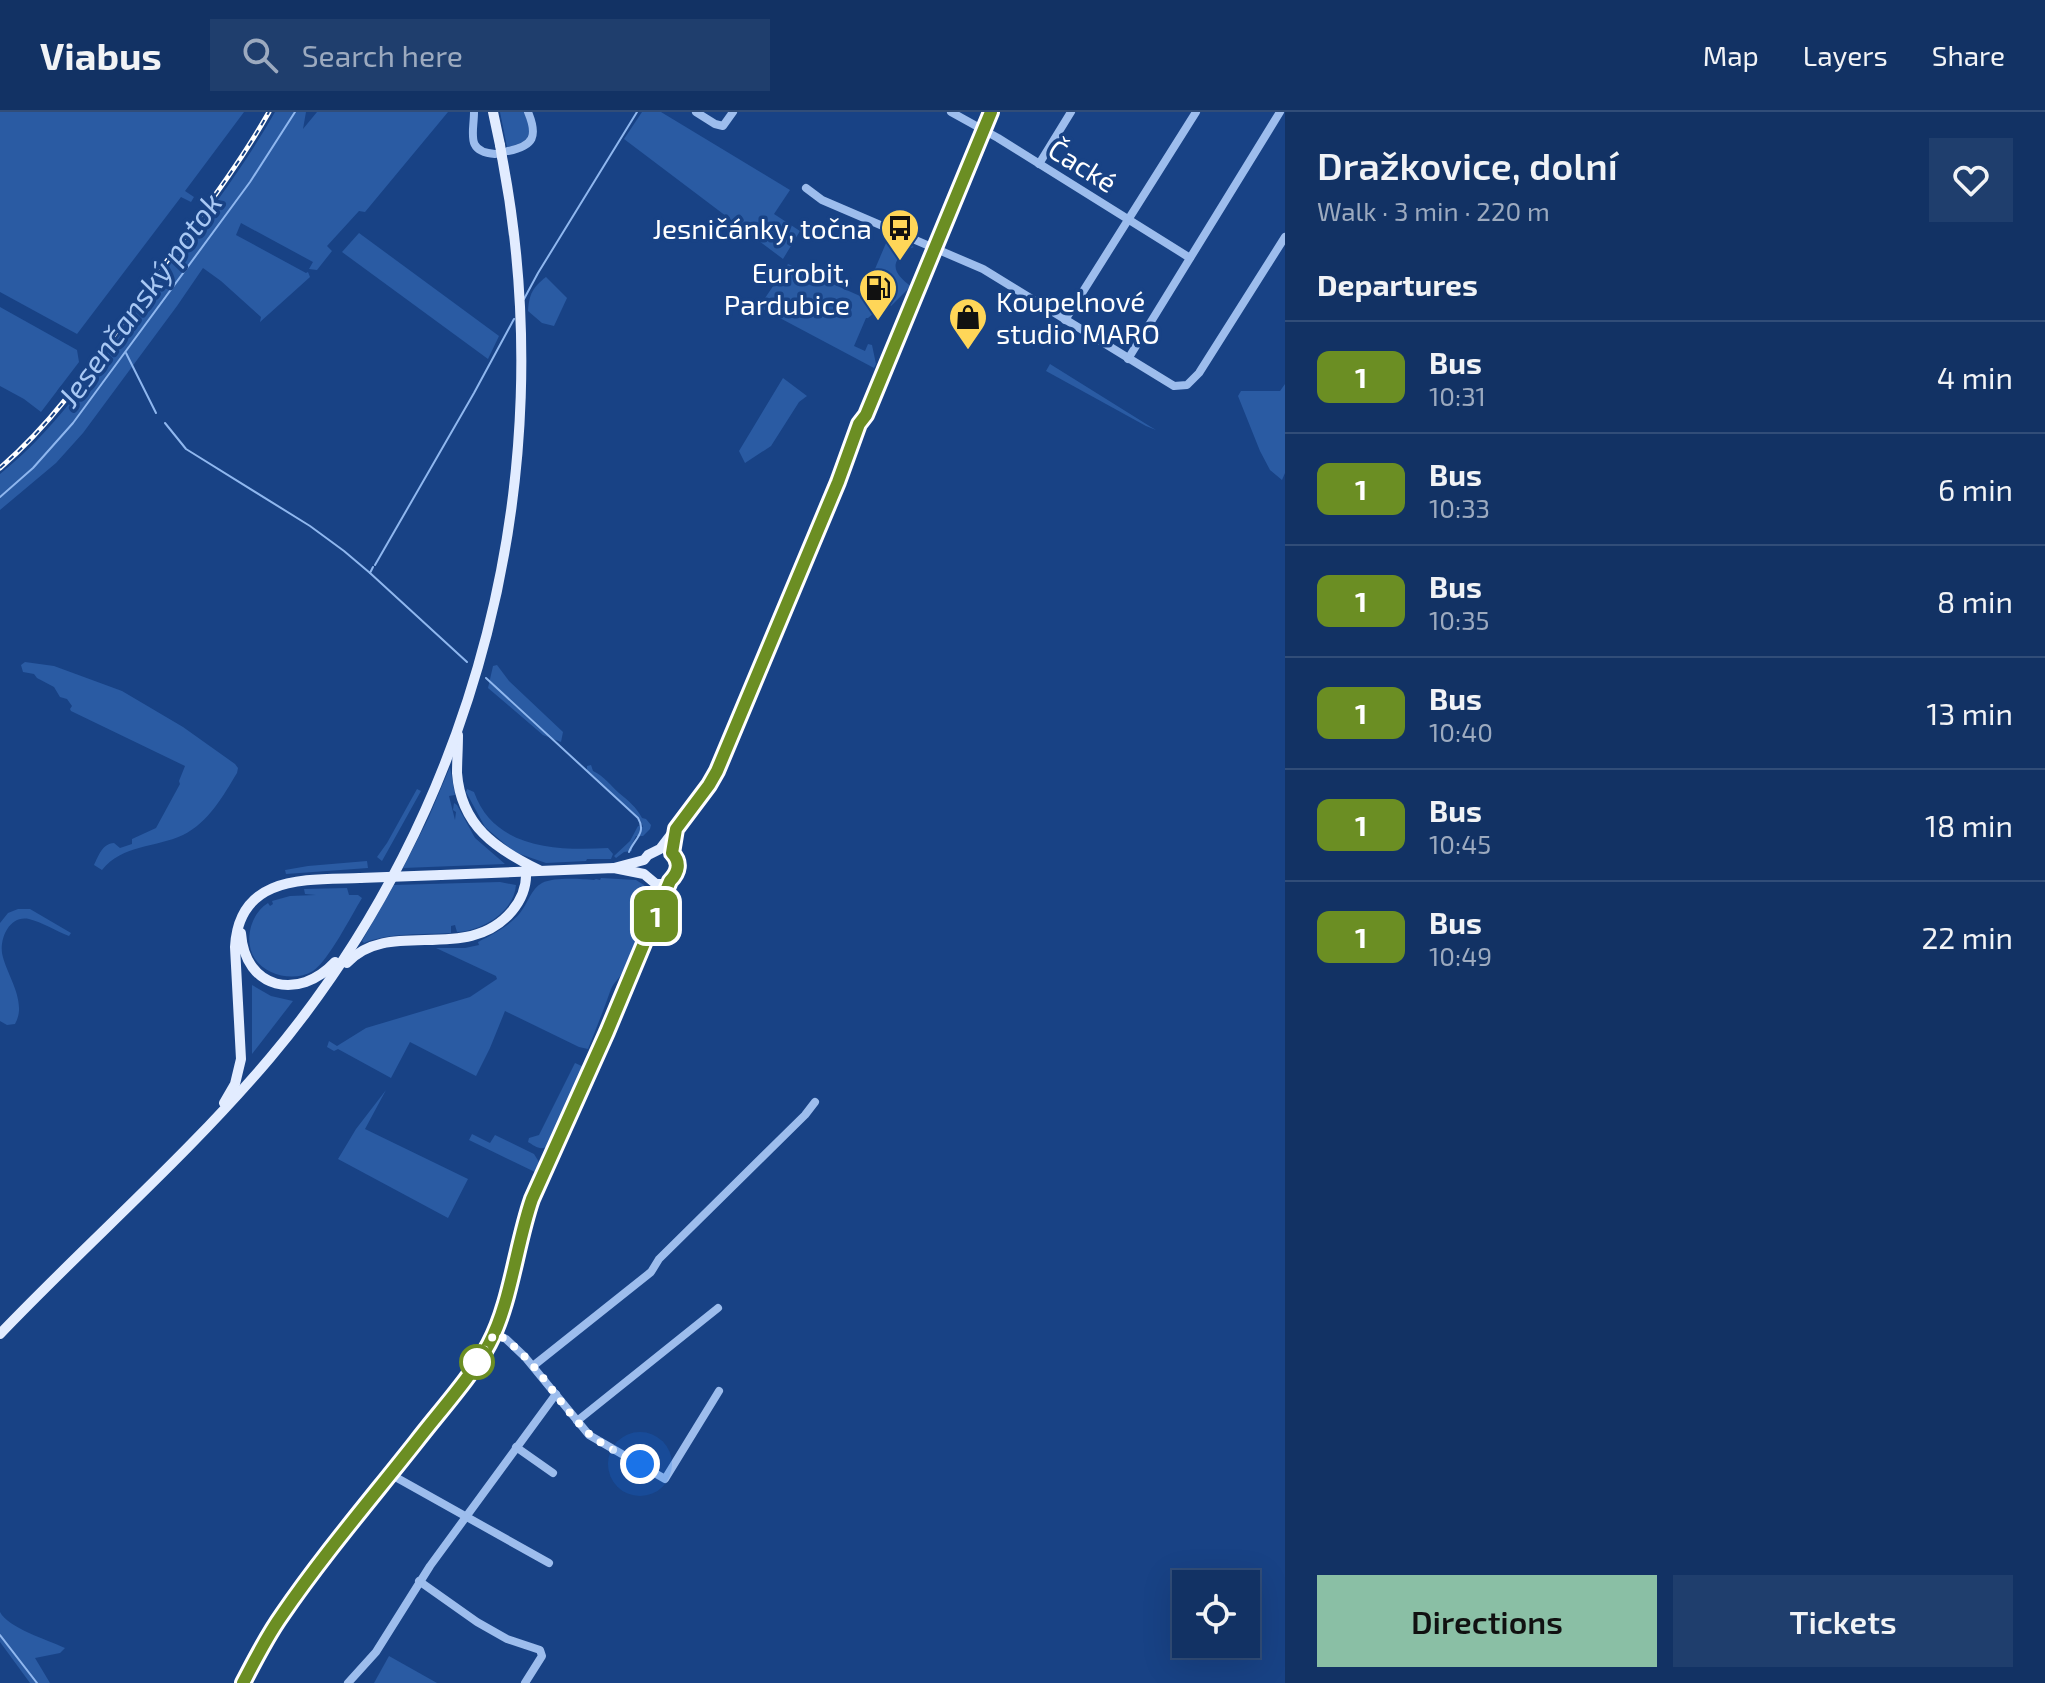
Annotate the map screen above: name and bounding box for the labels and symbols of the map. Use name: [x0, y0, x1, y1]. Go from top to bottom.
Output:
street label: Čacké: [1043, 131, 1123, 199]
water label: Jesenčanský potok: [49, 185, 229, 414]
bus stop icon: Jesničánky, točna: [879, 207, 921, 262]
place label: Jesničánky, točna: [652, 211, 872, 245]
place label: Eurobit, Pardubice: [724, 255, 850, 321]
fuel station icon: Eurobit, Pardubice: [857, 267, 899, 322]
place label: Koupelnové studio MARO: [996, 284, 1160, 350]
shop icon: Koupelnové studio MARO: [947, 296, 989, 351]
line badge: 1: [630, 890, 682, 942]
unlabelled marker: [460, 1345, 494, 1379]
your location: [620, 1444, 660, 1484]

